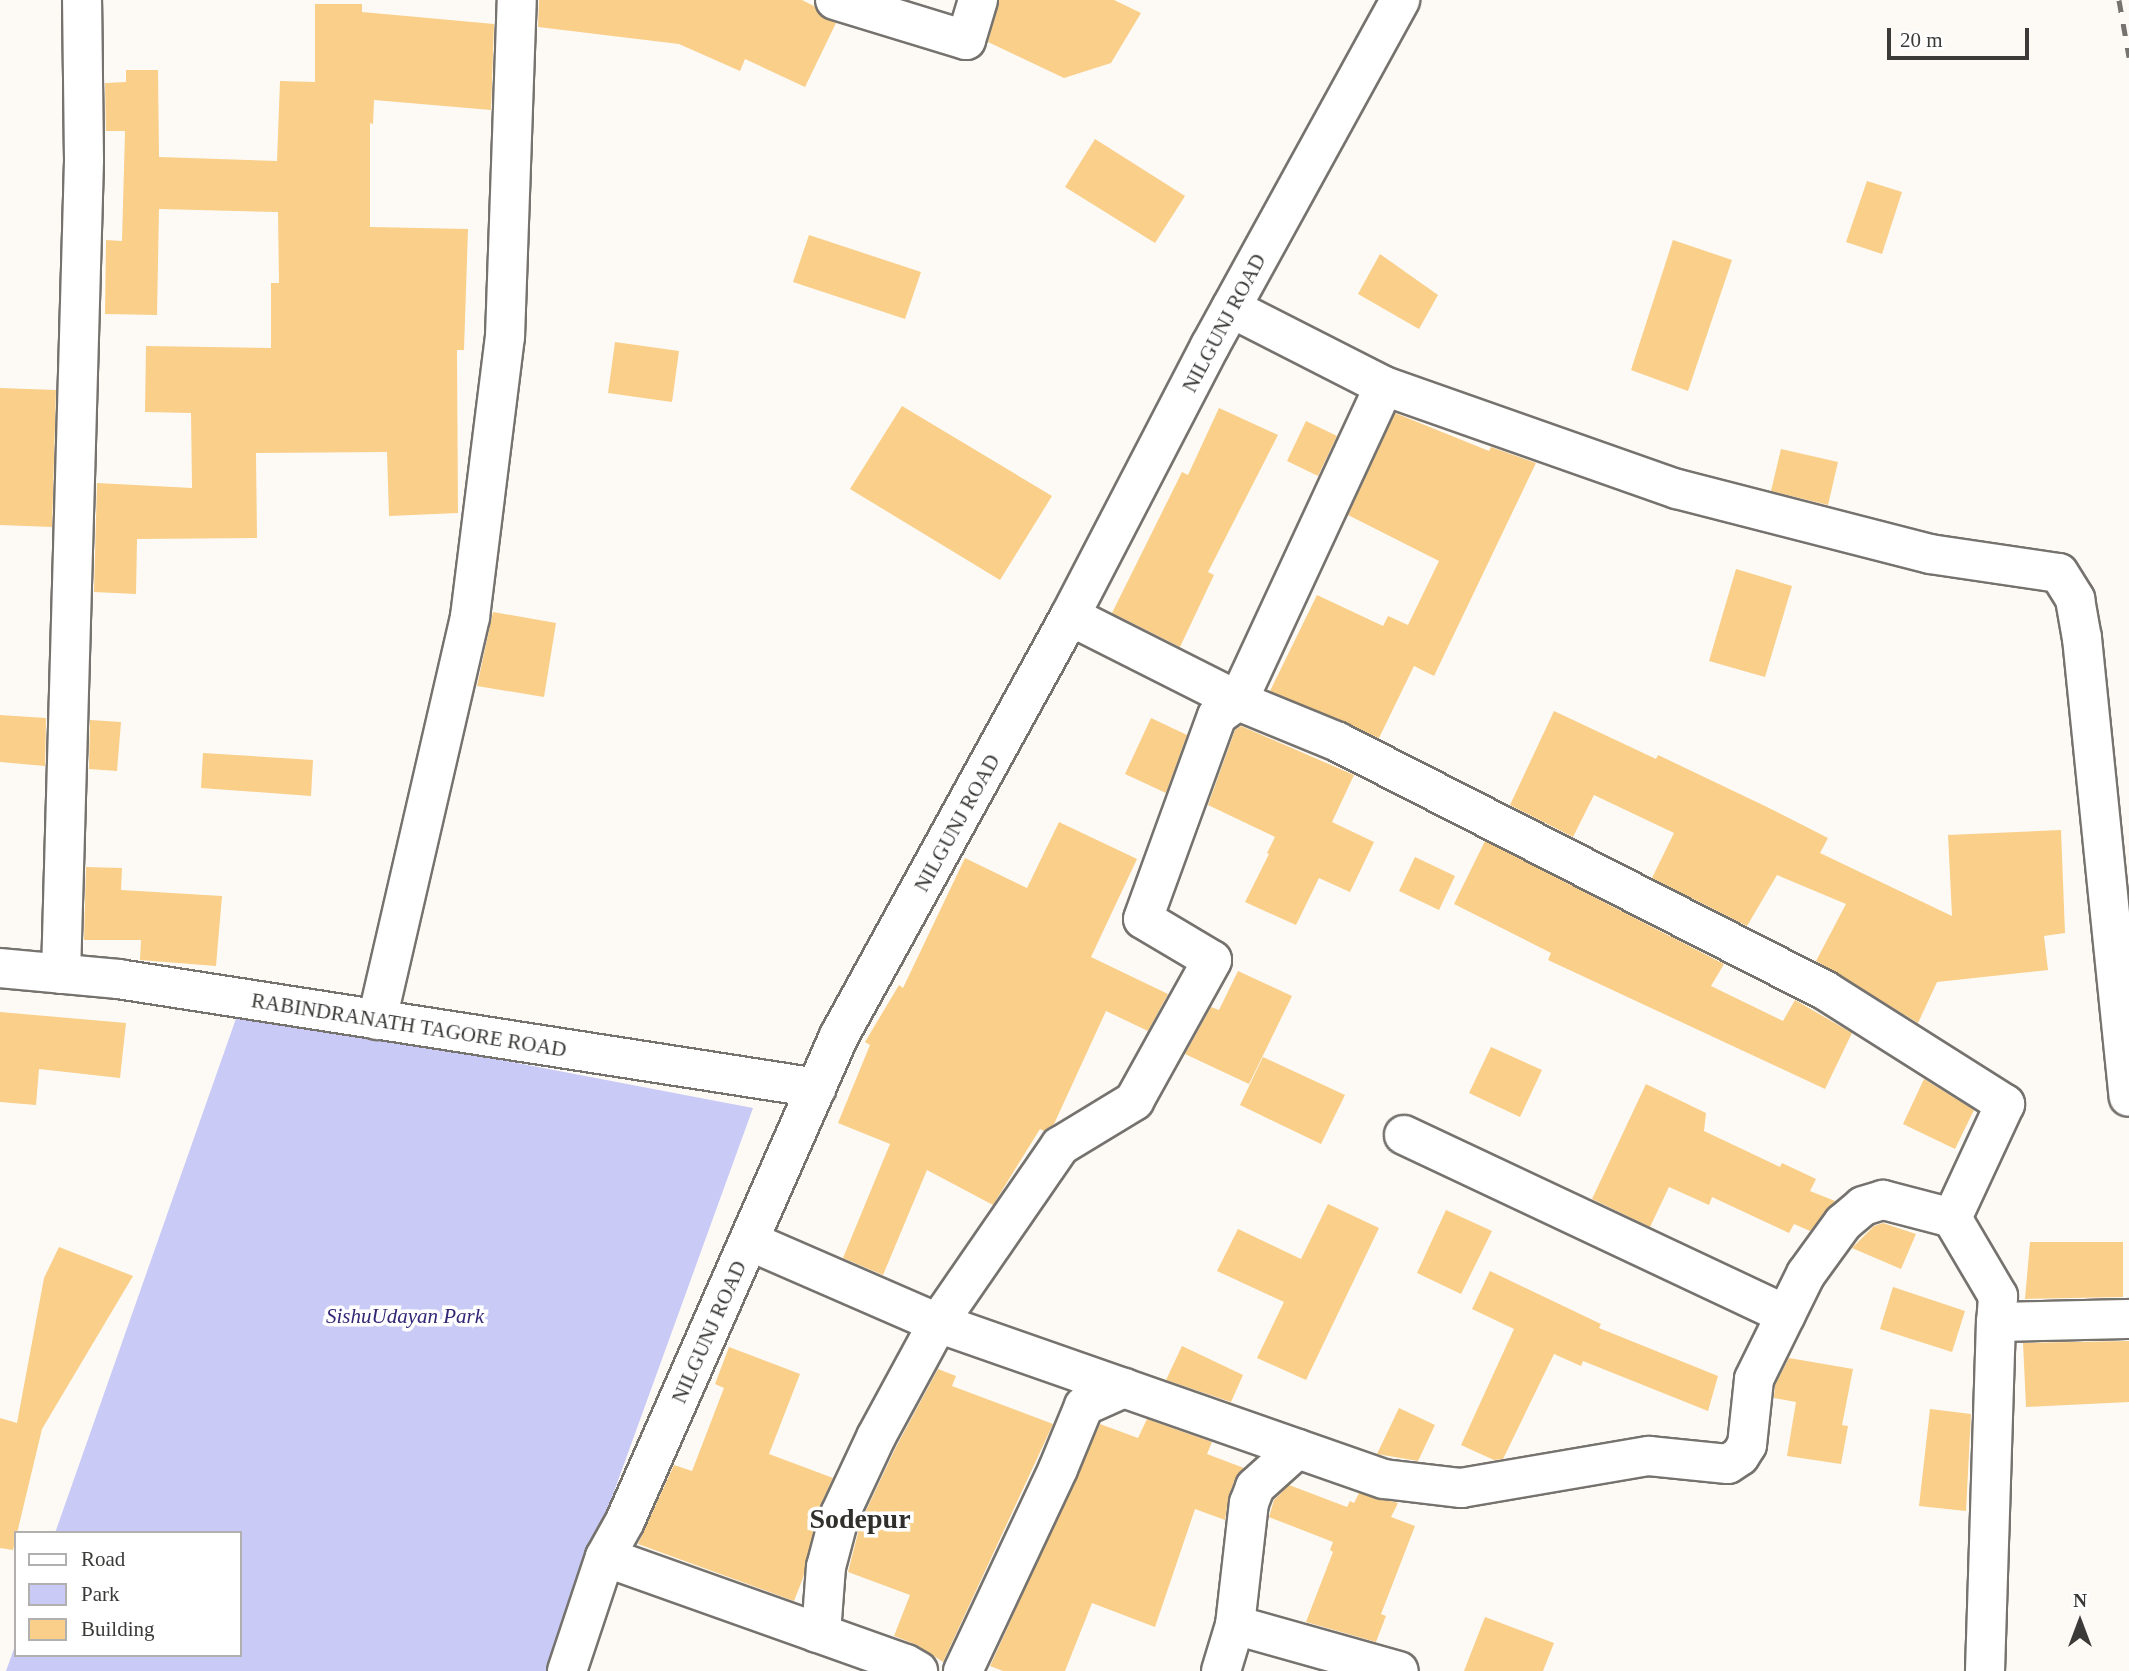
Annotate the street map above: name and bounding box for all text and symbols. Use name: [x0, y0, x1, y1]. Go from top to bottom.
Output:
scale bar: [1891, 14, 2033, 58]
text: 20 m: [1900, 28, 1943, 52]
street label: NILGUNJ ROAD: [1177, 249, 1271, 397]
street label: NILGUNJ ROAD: [909, 750, 1005, 896]
street label: RABINDRANATH TAGORE ROAD: [249, 988, 569, 1062]
street label: NILGUNJ ROAD: [666, 1257, 752, 1407]
park label: SishuUdayan Park: [326, 1303, 484, 1329]
district label: Sodepur: [809, 1502, 911, 1536]
legend: [14, 1531, 242, 1657]
text: Road: [81, 1547, 125, 1571]
text: Park: [81, 1582, 120, 1606]
north arrow: [2045, 1587, 2115, 1657]
text: N: [2073, 1590, 2087, 1611]
text: Building: [81, 1617, 155, 1641]

